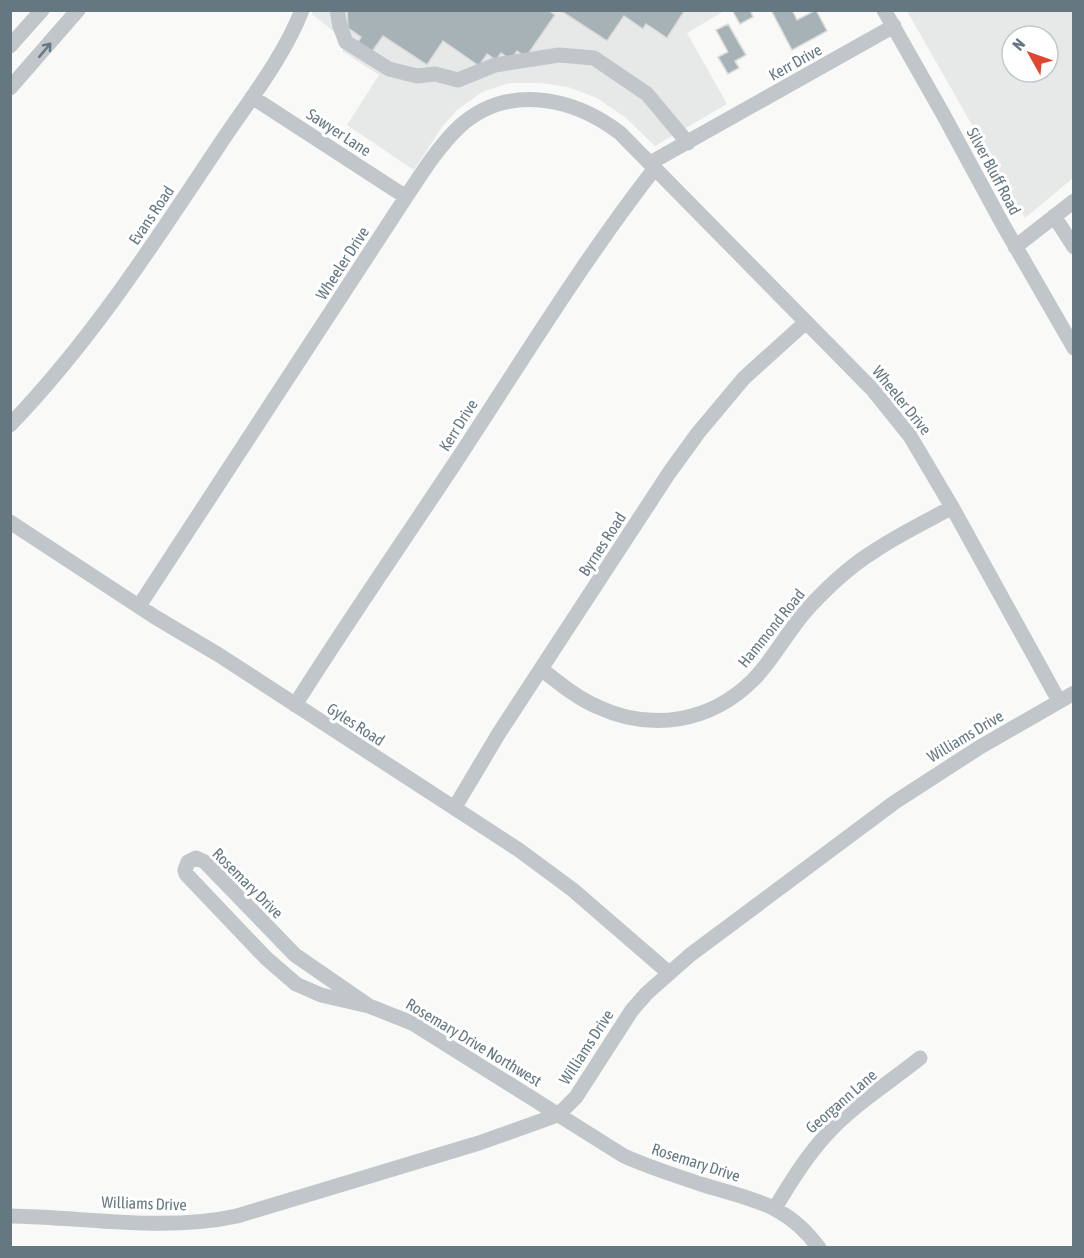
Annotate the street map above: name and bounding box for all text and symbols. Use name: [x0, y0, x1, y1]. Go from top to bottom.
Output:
north arrow: [1000, 24, 1060, 84]
text: N: [1009, 35, 1028, 54]
street label: Kerr Drive: [765, 40, 825, 84]
one-way arrow: [38, 43, 52, 58]
street label: Sawyer Lane: [303, 105, 375, 160]
street label: Silver Bluff Road: [964, 124, 1024, 218]
street label: Evans Road: [125, 182, 177, 248]
street label: Wheeler Drive: [312, 223, 372, 303]
street label: Wheeler Drive: [869, 362, 935, 438]
street label: Kerr Drive: [435, 396, 481, 454]
street label: Byrnes Road: [575, 509, 630, 580]
street label: Hammond Road: [734, 585, 808, 671]
street label: Gyles Road: [323, 699, 388, 750]
street label: Williams Drive: [924, 706, 1006, 766]
street label: Rosemary Drive: [208, 844, 287, 923]
street label: Rosemary Drive Northwest: [402, 994, 545, 1091]
street label: Williams Drive: [555, 1006, 617, 1088]
street label: Georgann Lane: [802, 1065, 881, 1137]
street label: Rosemary Drive: [649, 1139, 743, 1186]
street label: Williams Drive: [101, 1193, 187, 1213]

